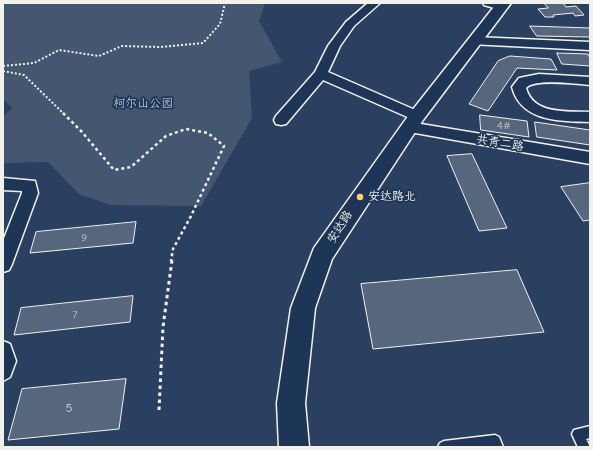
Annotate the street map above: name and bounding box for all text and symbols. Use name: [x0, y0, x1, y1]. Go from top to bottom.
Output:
park label: 柯尔山公园: [113, 97, 173, 111]
house number: 4#: [497, 120, 511, 132]
street label: 共青二路: [475, 132, 525, 154]
place label: 安达路北: [368, 190, 416, 204]
marker: 安达路北: [355, 192, 365, 202]
street label: 安达路: [324, 208, 356, 246]
house number: 9: [81, 232, 87, 244]
house number: 7: [73, 309, 77, 321]
house number: 5: [66, 402, 72, 416]

